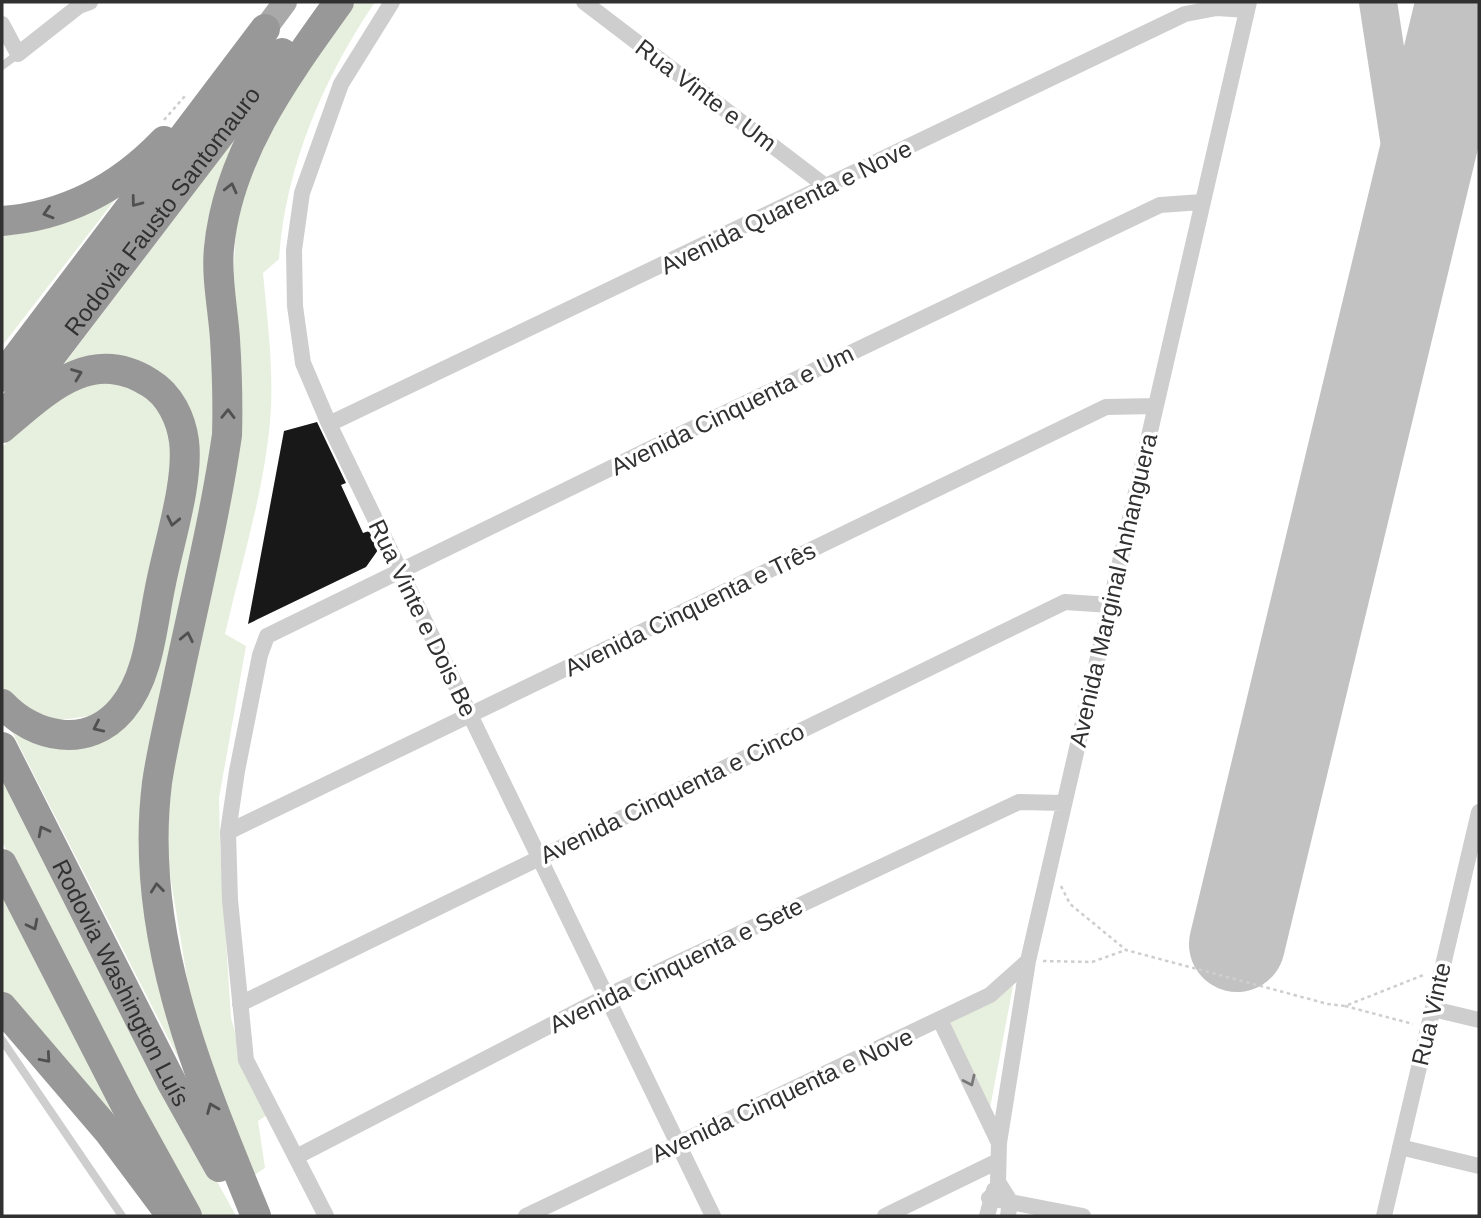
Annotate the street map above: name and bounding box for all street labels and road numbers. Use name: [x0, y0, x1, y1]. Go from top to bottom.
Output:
street label: Rua Vinte e Um: [630, 33, 782, 157]
street label: Rodovia Fausto Santomauro: [58, 81, 265, 340]
street label: Avenida Quarenta e Nove: [656, 134, 916, 280]
street label: Avenida Cinquenta e Um: [606, 339, 858, 481]
street label: Avenida Marginal Anhanguera: [1064, 430, 1162, 749]
street label: Rua Vinte e Dois Be: [364, 515, 482, 721]
street label: Avenida Cinquenta e Três: [560, 536, 820, 682]
street label: Avenida Cinquenta e Cinco: [536, 717, 808, 869]
street label: Rodovia Washington Luís: [48, 855, 195, 1110]
street label: Avenida Cinquenta e Sete: [545, 892, 807, 1038]
street label: Rua Vinte: [1406, 960, 1456, 1068]
street label: Avenida Cinquenta e Nove: [647, 1023, 917, 1167]

